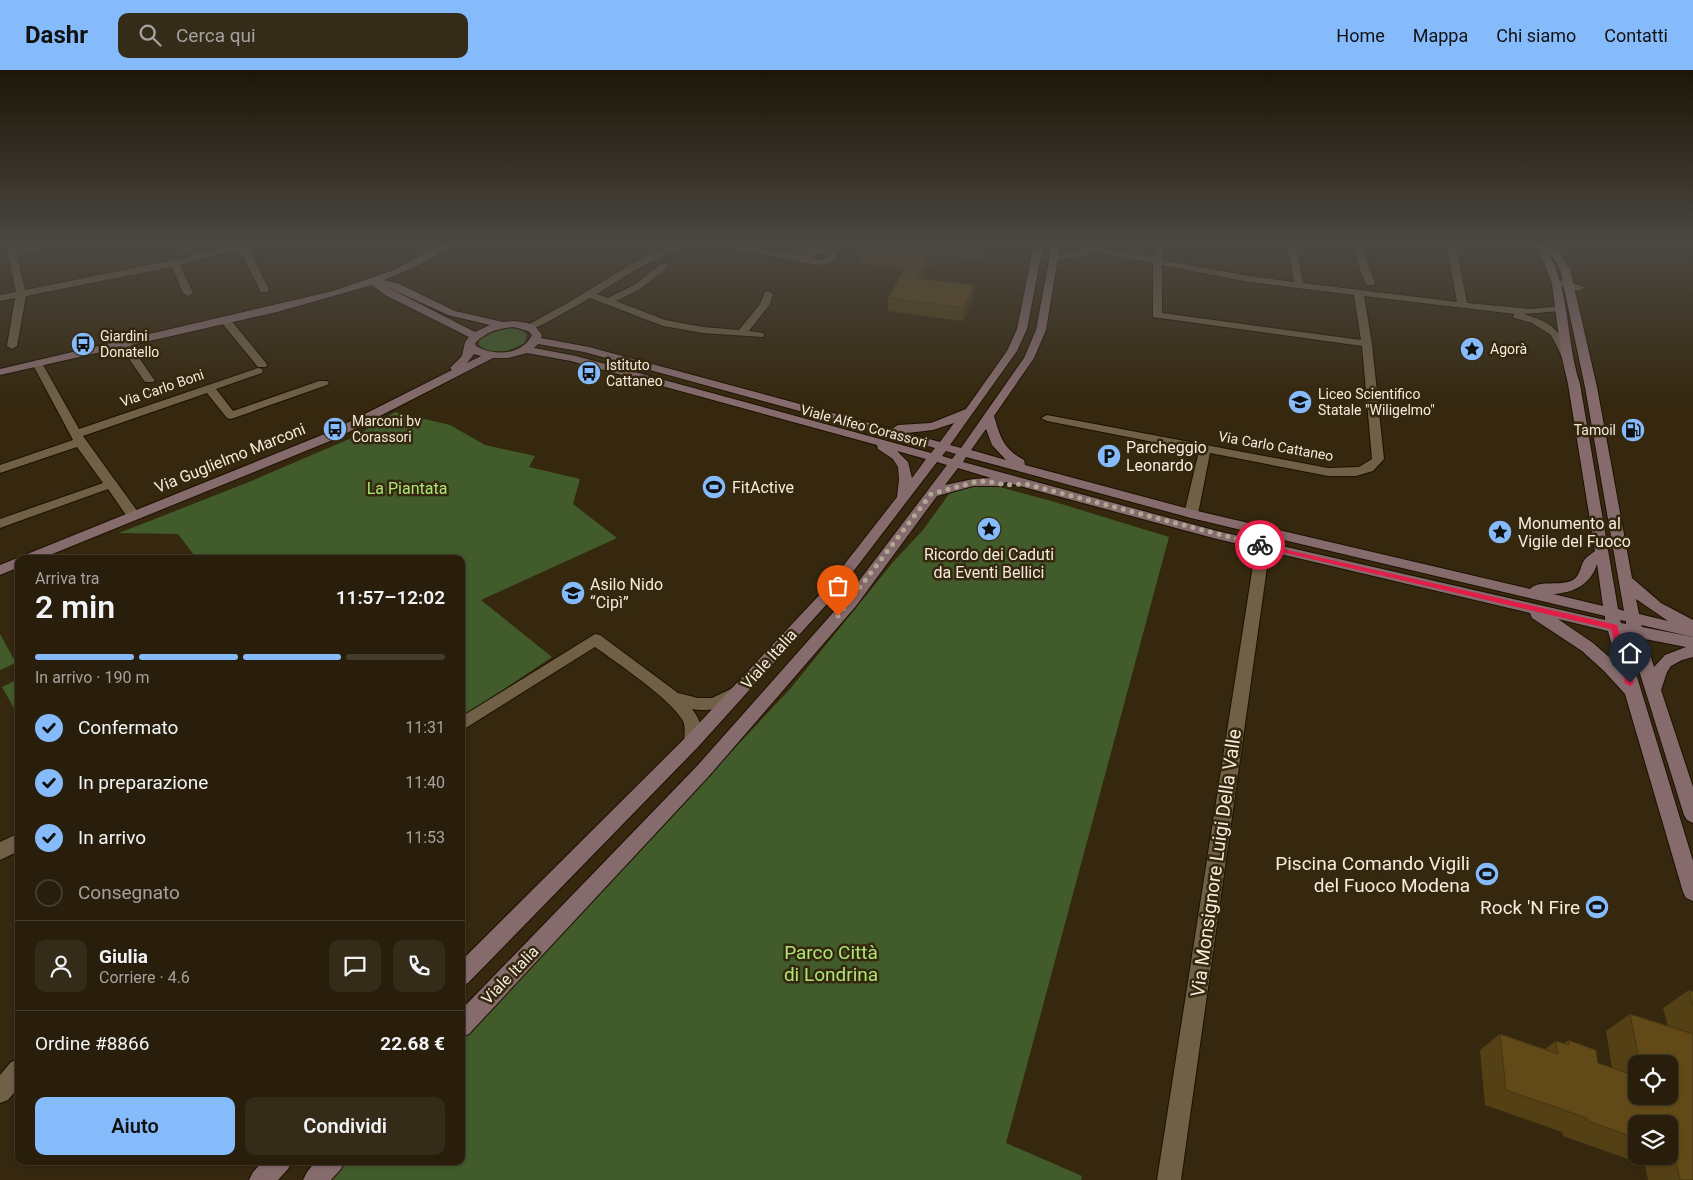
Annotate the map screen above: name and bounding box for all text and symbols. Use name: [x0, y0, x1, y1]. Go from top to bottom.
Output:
search box: [118, 13, 468, 58]
text: Dashr: [25, 21, 88, 49]
icon: search: [136, 21, 164, 49]
text: Cerca qui: [176, 24, 256, 47]
text: Home: [1336, 25, 1385, 46]
text: Mappa: [1413, 25, 1468, 46]
text: Chi siamo: [1496, 25, 1576, 46]
text: Contatti: [1604, 25, 1668, 46]
place label: Giardini Donatello: [100, 328, 159, 360]
bus stop icon: Giardini Donatello: [70, 331, 96, 357]
place icon: Agorà: [1459, 336, 1485, 362]
place label: Agorà: [1490, 341, 1527, 357]
place label: Istituto Cattaneo: [606, 357, 663, 389]
bus stop icon: Istituto Cattaneo: [576, 360, 602, 386]
street label: Via Carlo Boni: [118, 366, 206, 410]
place label: Liceo Scientifico Statale "Wiligelmo": [1318, 386, 1435, 418]
school or university icon: Liceo Scientifico Statale "Wiligelmo": [1287, 389, 1313, 415]
street label: Viale Alfeo Corassori: [799, 401, 929, 451]
place label: Marconi bv Corassori: [352, 413, 421, 445]
bus stop icon: Marconi bv Corassori: [322, 416, 348, 442]
fuel station icon: Tamoil: [1620, 417, 1646, 443]
street label: Via Guglielmo Marconi: [152, 419, 308, 497]
place label: Tamoil: [1574, 422, 1616, 438]
street label: Via Carlo Cattaneo: [1217, 428, 1335, 464]
place label: Parcheggio Leonardo: [1126, 438, 1207, 475]
parking icon: Parcheggio Leonardo: [1096, 443, 1122, 469]
sports icon: FitActive: [701, 474, 727, 500]
place label: FitActive: [732, 478, 794, 497]
park label: La Piantata: [367, 479, 447, 498]
place label: Monumento al Vigile del Fuoco: [1518, 514, 1631, 551]
place icon: Ricordo dei Caduti da Eventi Bellici: [976, 516, 1002, 542]
place icon: Monumento al Vigile del Fuoco: [1487, 519, 1513, 545]
courier: [1235, 520, 1285, 570]
icon: bike: [1246, 531, 1274, 559]
place label: Ricordo dei Caduti da Eventi Bellici: [924, 545, 1054, 582]
pin: [817, 565, 859, 616]
text: Arriva tra: [35, 569, 100, 588]
icon: bag: [824, 572, 852, 600]
place label: Asilo Nido “Cipì”: [590, 575, 663, 612]
school or university icon: Asilo Nido “Cipì”: [560, 580, 586, 606]
text: 11:57–12:02: [336, 586, 445, 609]
text: 2 min: [35, 588, 115, 626]
street label: Viale Italia: [737, 625, 801, 693]
pin: [1609, 632, 1651, 683]
icon: home: [1616, 639, 1644, 667]
text: In arrivo · 190 m: [35, 668, 149, 687]
icon: check: [35, 714, 63, 742]
text: Confermato: [78, 716, 178, 739]
text: 11:31: [405, 718, 445, 737]
street label: Via Monsignore Luigi Della Valle: [1186, 728, 1246, 998]
icon: check: [35, 769, 63, 797]
text: In preparazione: [78, 771, 208, 794]
text: 11:40: [405, 773, 445, 792]
icon: check: [35, 824, 63, 852]
text: In arrivo: [78, 826, 146, 849]
text: 11:53: [405, 828, 445, 847]
place label: Piscina Comando Vigili del Fuoco Modena: [1275, 852, 1470, 897]
sports icon: Piscina Comando Vigili del Fuoco Modena: [1474, 861, 1500, 887]
text: Consegnato: [78, 881, 180, 904]
sports icon: Rock 'N Fire: [1584, 894, 1610, 920]
place label: Rock 'N Fire: [1480, 896, 1580, 919]
button: person: [35, 940, 87, 992]
button: chat: [329, 940, 381, 992]
button: phone: [393, 940, 445, 992]
park label: Parco Città di Londrina: [784, 941, 878, 986]
street label: Viale Italia: [477, 942, 543, 1008]
text: Giulia: [99, 945, 148, 968]
text: Corriere · 4.6: [99, 968, 190, 987]
text: Ordine #8866: [35, 1032, 149, 1055]
text: 22.68 €: [380, 1032, 445, 1055]
map controls: [1628, 1055, 1678, 1165]
button: locate: [1628, 1055, 1678, 1105]
button: Aiuto: [35, 1097, 235, 1155]
button: Condividi: [245, 1097, 445, 1155]
button: layers: [1628, 1115, 1678, 1165]

